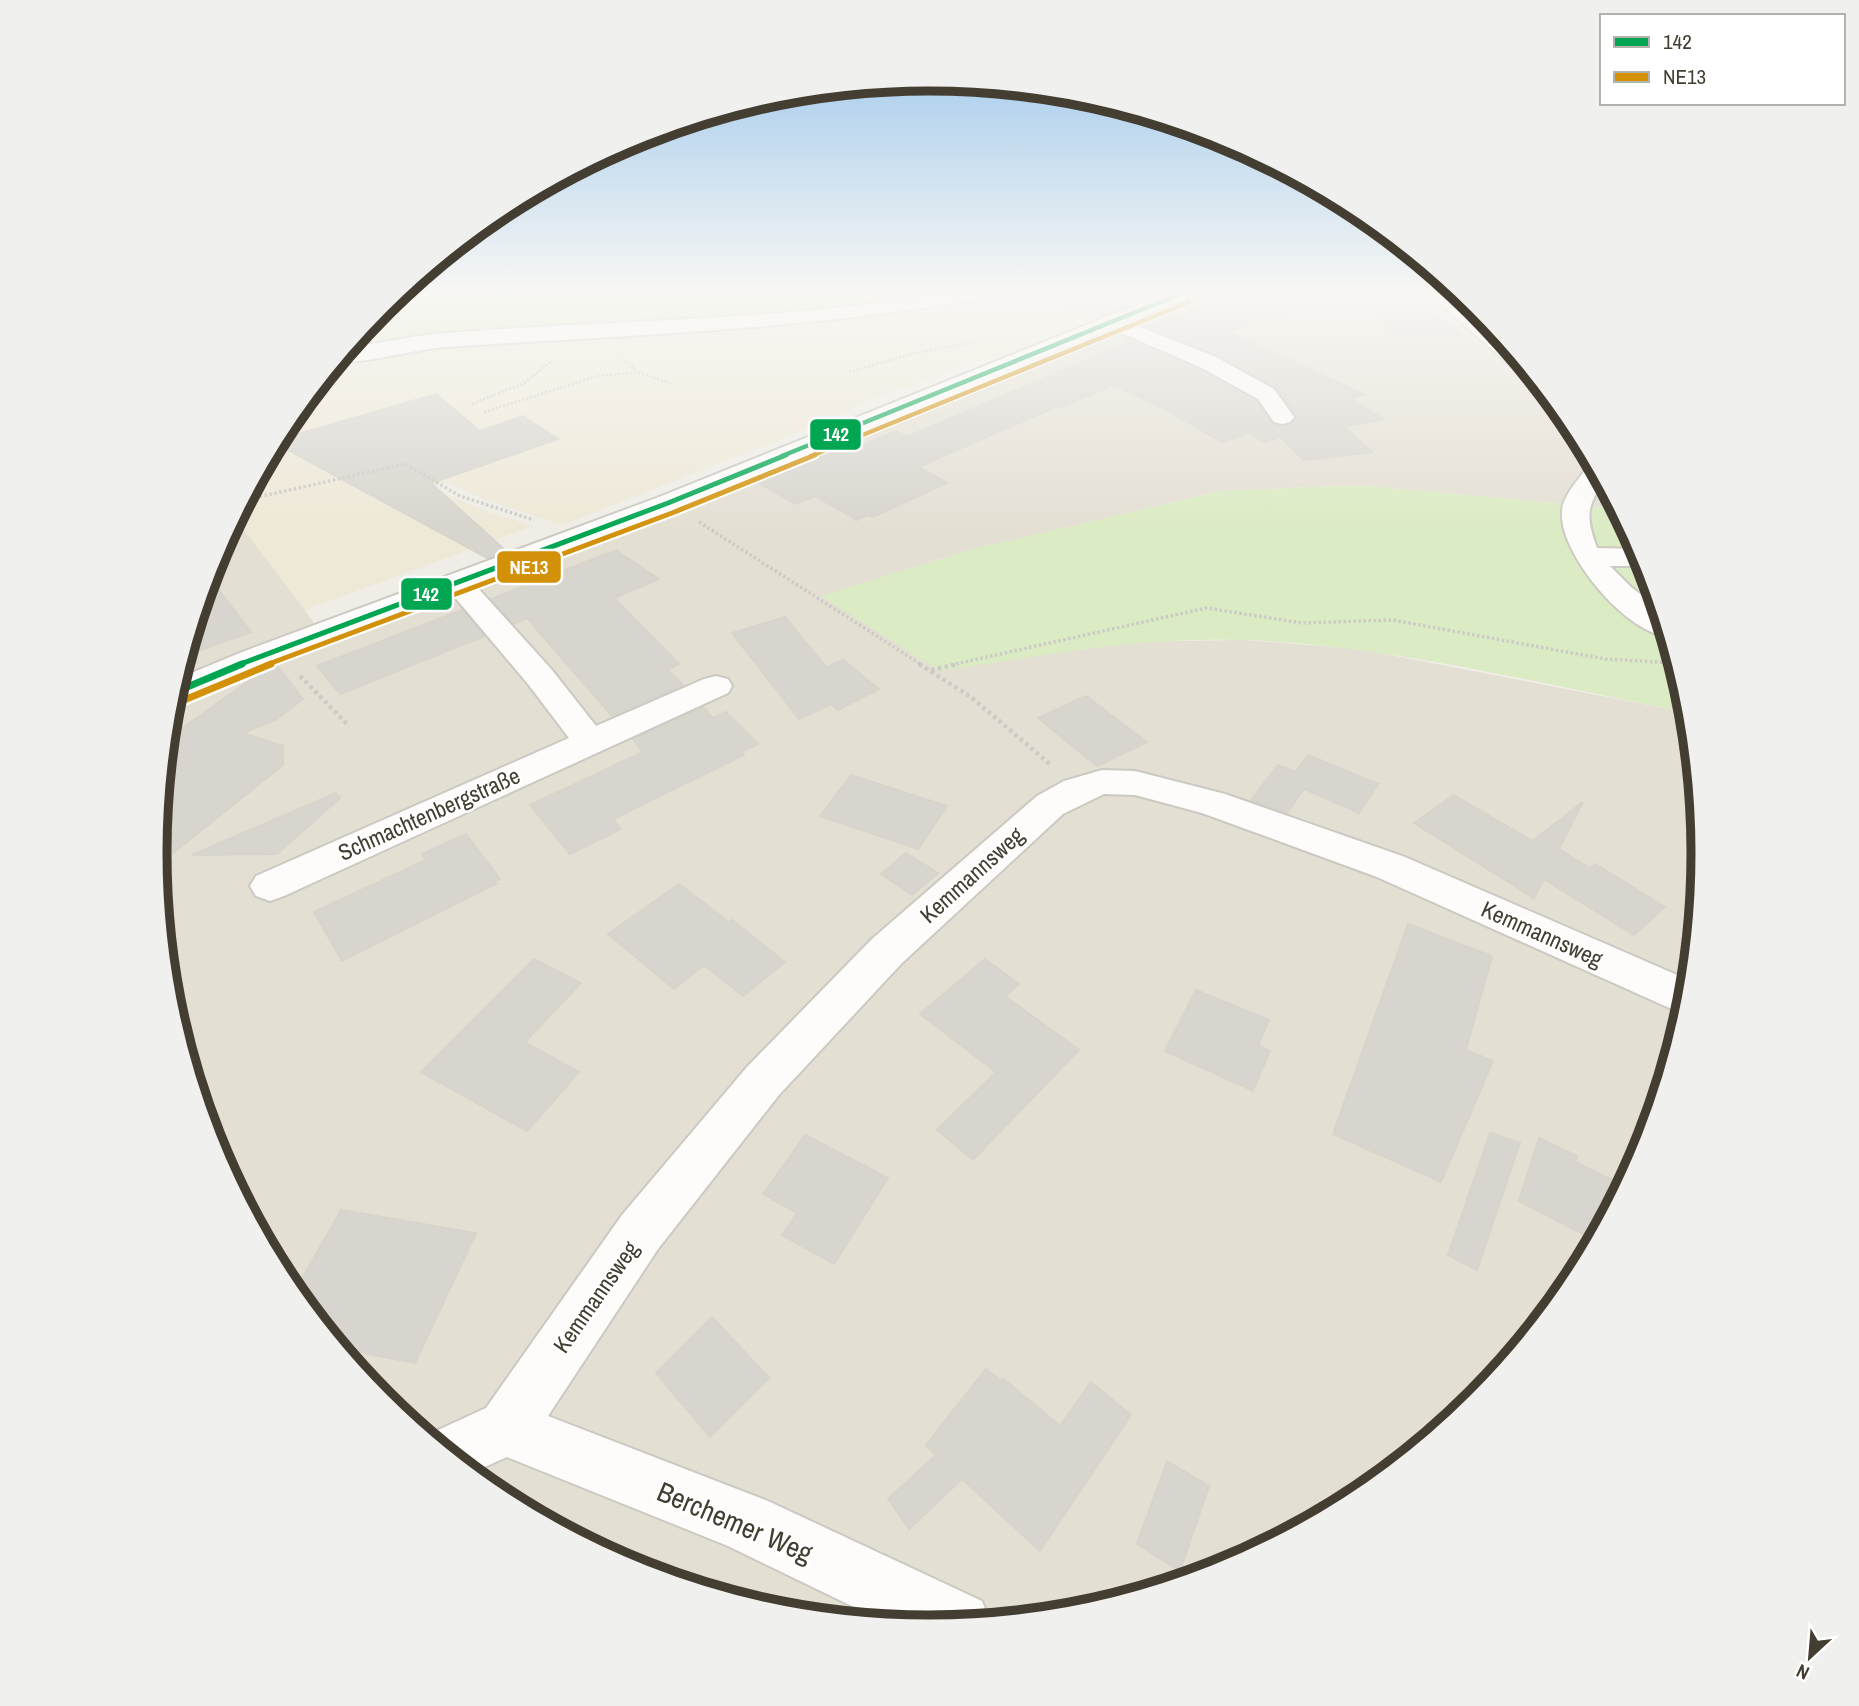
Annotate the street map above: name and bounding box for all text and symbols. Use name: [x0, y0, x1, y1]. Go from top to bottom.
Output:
legend: [1600, 14, 1845, 105]
text: 142: [1663, 27, 1692, 56]
text: NE13: [1663, 62, 1706, 91]
line badge: 142: [809, 418, 862, 451]
text: 142: [823, 421, 849, 447]
line badge: NE13: [496, 550, 562, 584]
text: NE13: [510, 554, 549, 580]
line badge: 142: [400, 577, 453, 611]
text: 142: [413, 581, 439, 607]
street label: Schmachtenbergstraße: [333, 760, 525, 868]
street label: Kemmannsweg: [913, 819, 1031, 930]
street label: Kemmannsweg: [1477, 893, 1608, 974]
street label: Kemmannsweg: [546, 1234, 646, 1359]
street label: Berchemer Weg: [651, 1472, 819, 1572]
north arrow: [1775, 1622, 1845, 1692]
text: N: [1792, 1658, 1813, 1686]

